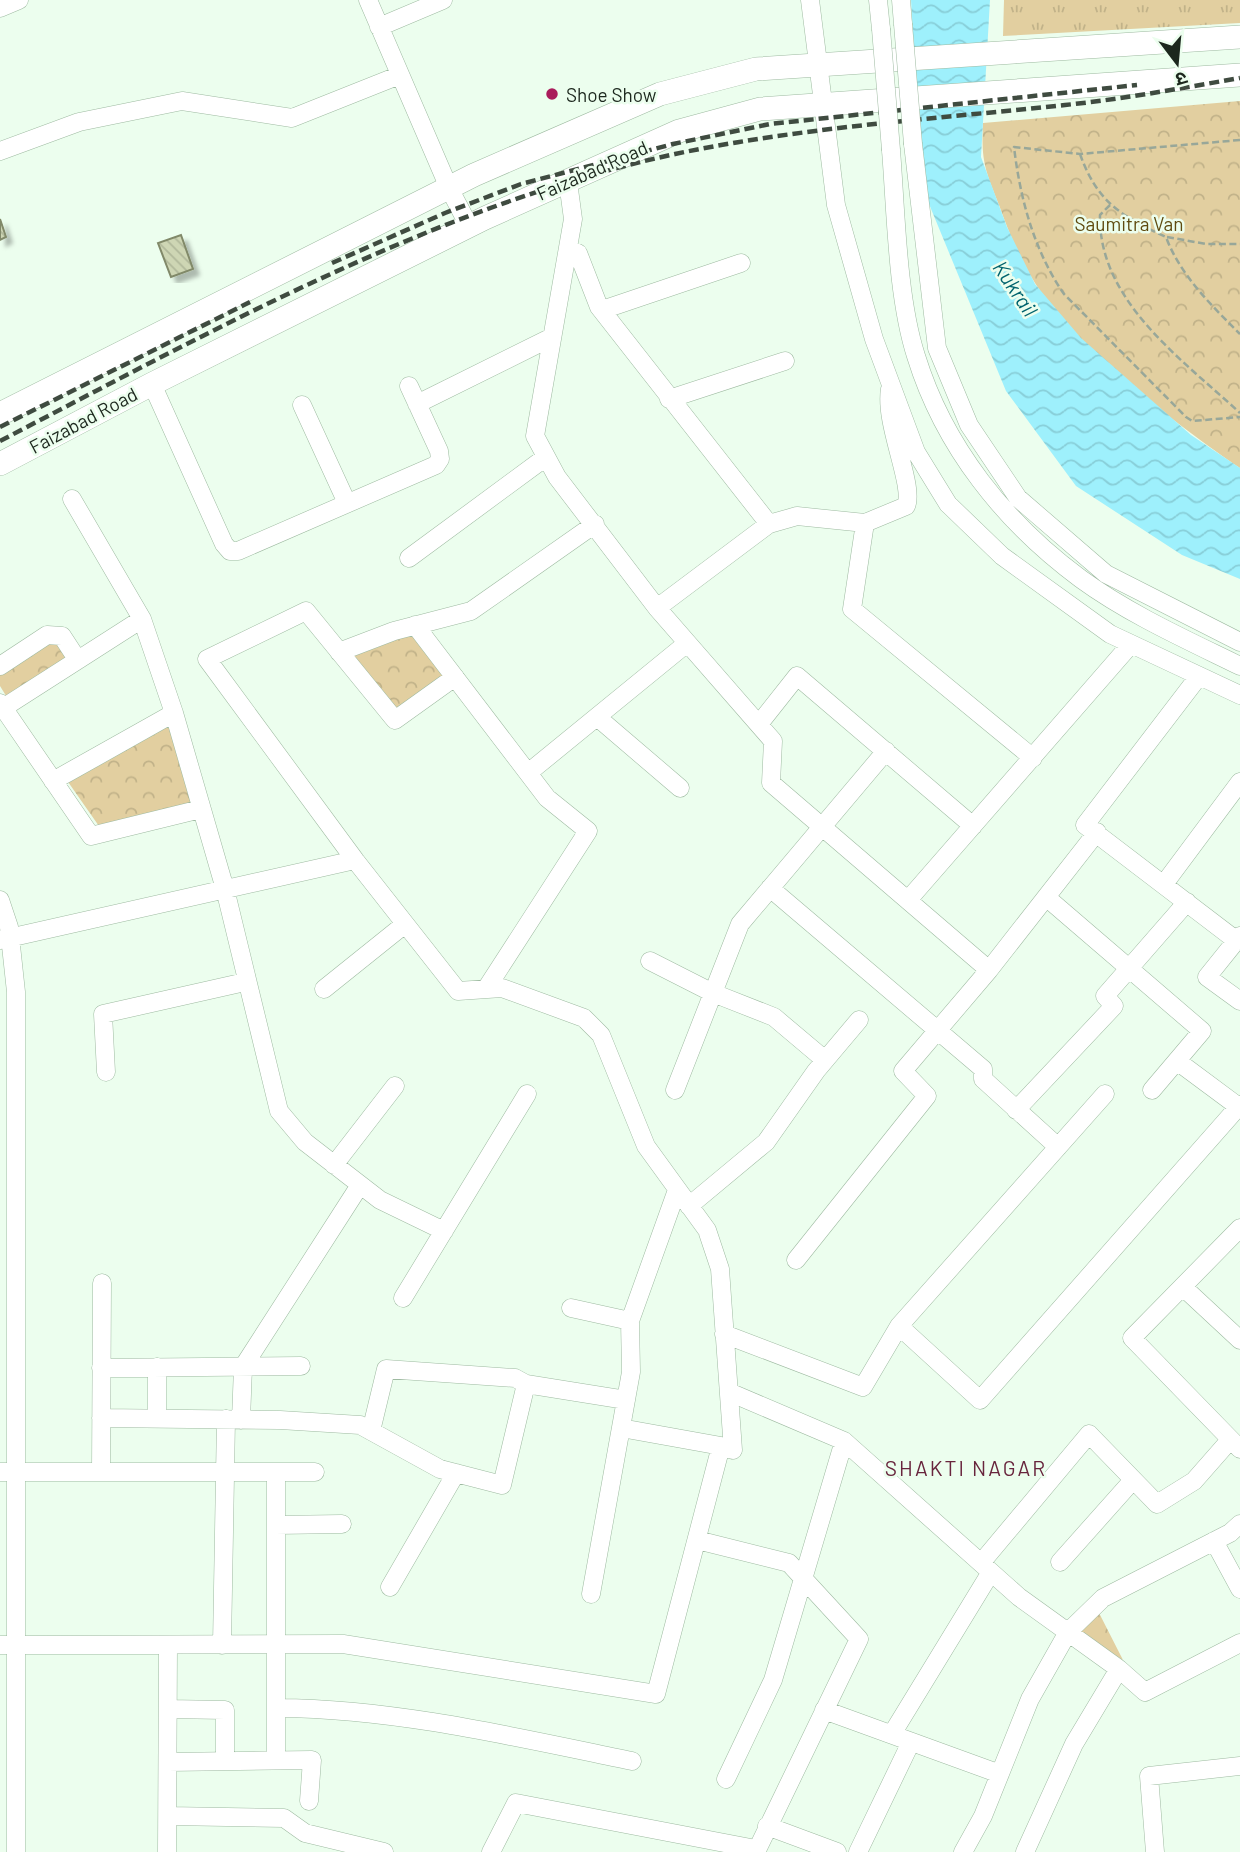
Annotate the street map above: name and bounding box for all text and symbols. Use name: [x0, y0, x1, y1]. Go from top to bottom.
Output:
north arrow: [1142, 28, 1212, 98]
text: उ: [1172, 67, 1190, 93]
place label: Shoe Show: [566, 83, 657, 106]
marker: Shoe Show: [544, 86, 560, 102]
street label: Faizabad Road: [533, 135, 651, 205]
park label: Saumitra Van: [1074, 212, 1184, 235]
water label: Kukrail: [988, 255, 1044, 321]
street label: Faizabad Road: [25, 382, 141, 458]
district label: SHAKTI NAGAR: [885, 1455, 1047, 1480]

